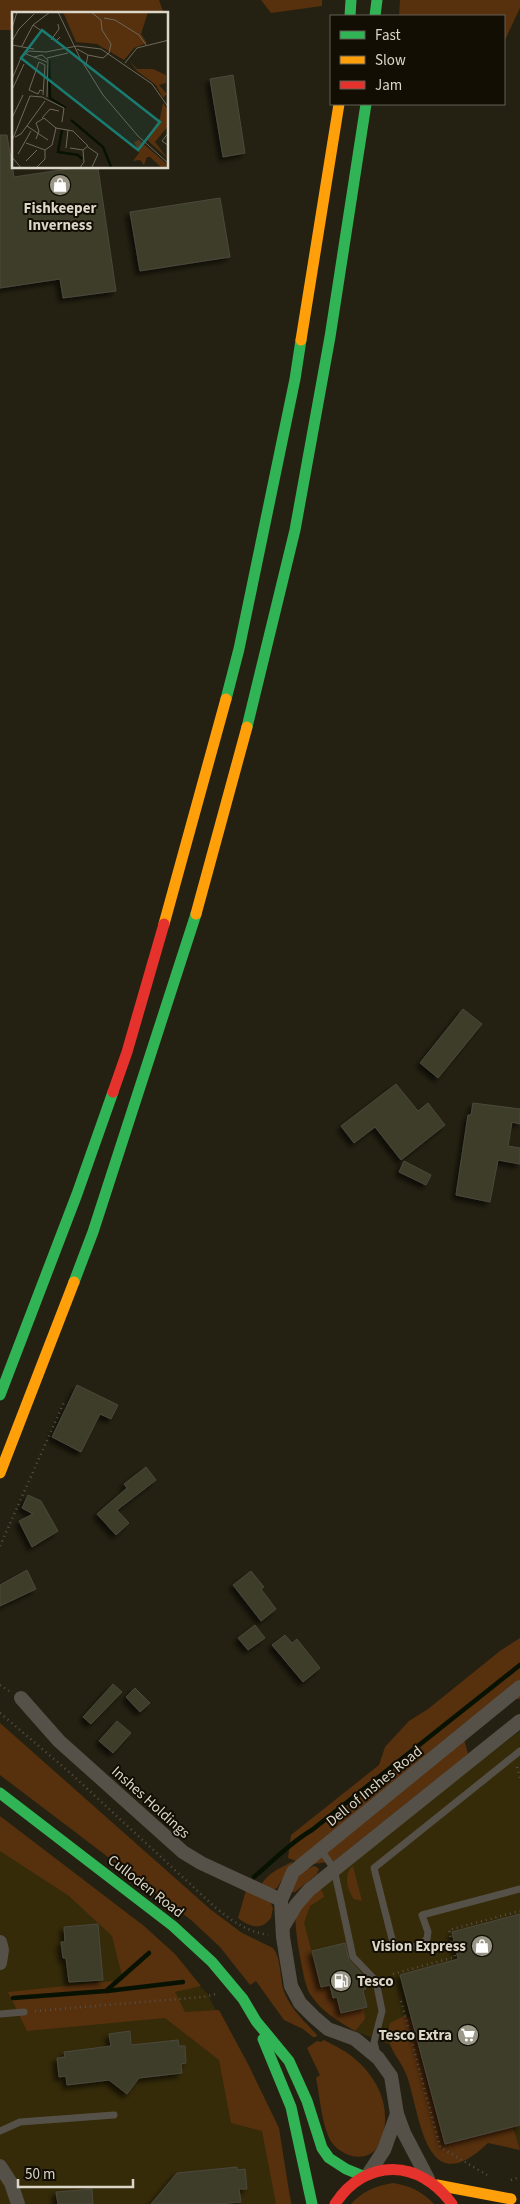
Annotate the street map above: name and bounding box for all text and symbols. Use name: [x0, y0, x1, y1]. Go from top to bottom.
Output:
inset map: [12, 12, 169, 169]
legend: [330, 15, 505, 105]
text: Fast: [375, 25, 401, 46]
text: Slow: [375, 50, 406, 71]
text: Jam: [375, 75, 402, 96]
shop icon: Fishkeeper Inverness: [48, 173, 72, 197]
place label: Fishkeeper Inverness: [24, 198, 96, 236]
street label: Dell of Inshes Road: [322, 1741, 427, 1832]
street label: Inshes Holdings: [107, 1761, 195, 1843]
street label: Culloden Road: [103, 1850, 188, 1923]
shop icon: Vision Express: [470, 1934, 494, 1958]
place label: Vision Express: [371, 1936, 466, 1957]
fuel station icon: Tesco: [329, 1969, 353, 1993]
place label: Tesco: [357, 1971, 394, 1992]
supermarket icon: Tesco Extra: [456, 2023, 480, 2047]
place label: Tesco Extra: [378, 2025, 452, 2046]
scale bar: [18, 2156, 132, 2188]
text: 50 m: [25, 2164, 55, 2185]

